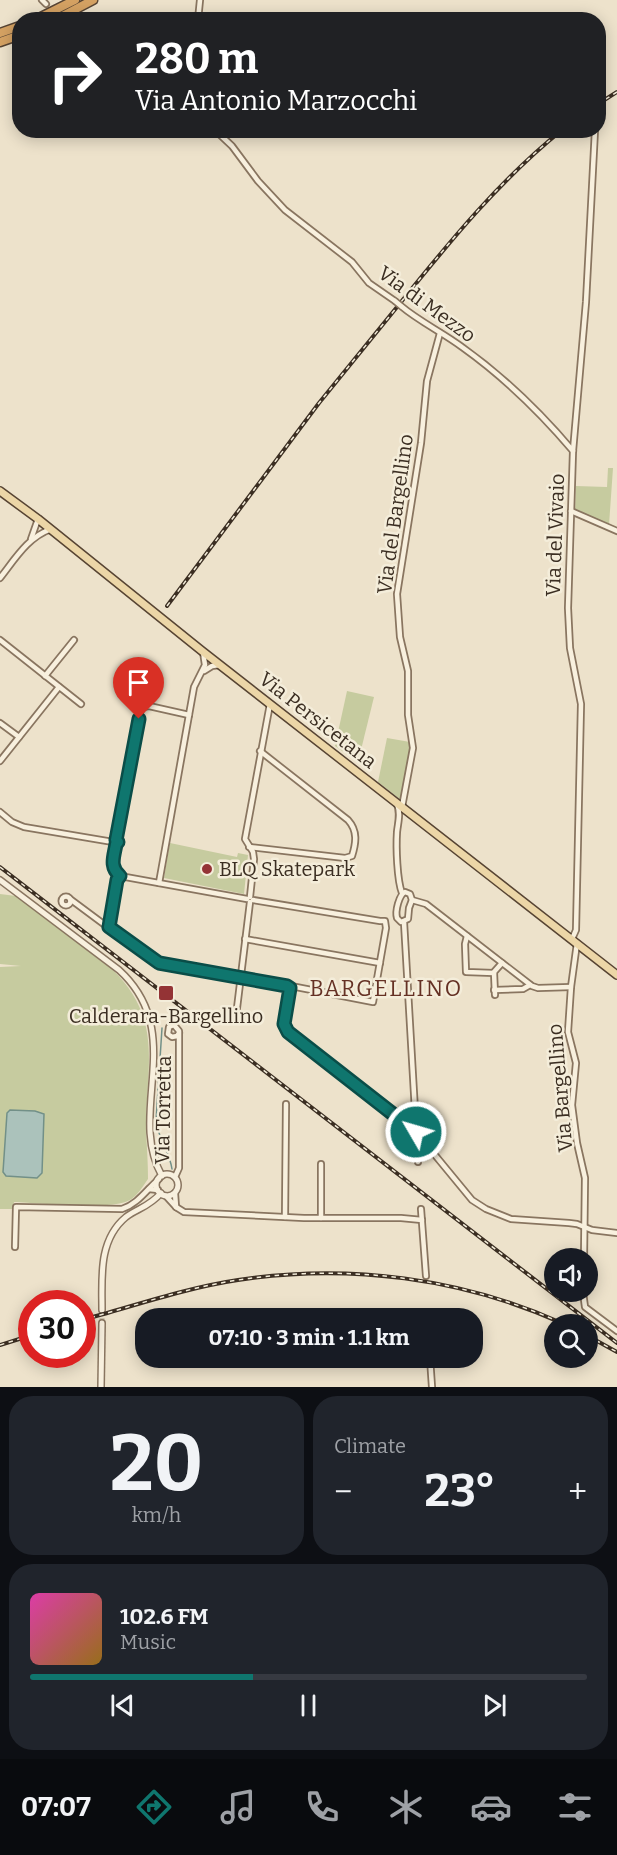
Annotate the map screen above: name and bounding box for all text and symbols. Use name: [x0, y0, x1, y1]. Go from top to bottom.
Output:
text: 280 m: [135, 34, 258, 84]
icon: right: [36, 36, 114, 114]
text: Via Antonio Marzocchi: [135, 85, 417, 117]
street label: Via di Mezzo: [374, 261, 480, 347]
street label: Via del Bargellino: [372, 432, 418, 596]
street label: Via del Vivaio: [541, 473, 569, 597]
pin: [113, 657, 164, 719]
icon: arrive: [122, 666, 155, 699]
street label: Via Persicetana: [254, 667, 382, 773]
place label: BLQ Skatepark: [219, 857, 356, 881]
marker: BLQ Skatepark: [200, 862, 214, 876]
district label: BARGELLINO: [309, 975, 463, 1002]
marker: Calderara-Bargellino: [157, 984, 175, 1002]
place label: Calderara-Bargellino: [69, 1004, 263, 1028]
street label: Via Bargellino: [542, 1023, 578, 1153]
street label: Via Torretta: [150, 1055, 176, 1165]
position arrow: [384, 1100, 448, 1164]
map controls: [544, 1248, 598, 1368]
button: sound: [544, 1248, 598, 1302]
speed limit sign: 30: [18, 1290, 96, 1368]
button: search: [544, 1314, 598, 1368]
text: 07:10 · 3 min · 1.1 km: [209, 1324, 409, 1351]
text: 20: [110, 1417, 203, 1511]
text: Climate: [334, 1434, 406, 1458]
text: 23°: [425, 1464, 496, 1518]
text: −: [334, 1472, 352, 1512]
text: +: [568, 1472, 587, 1512]
text: km/h: [132, 1503, 181, 1527]
text: 102.6 FM: [120, 1603, 209, 1630]
text: Music: [120, 1630, 176, 1654]
icon: previous: [106, 1689, 139, 1722]
icon: pause: [292, 1689, 325, 1722]
icon: next: [478, 1689, 511, 1722]
icon: directions: [133, 1786, 175, 1828]
icon: music: [217, 1786, 259, 1828]
icon: phone: [301, 1786, 343, 1828]
icon: climate: [385, 1786, 427, 1828]
icon: car: [470, 1786, 512, 1828]
icon: filters: [554, 1786, 596, 1828]
text: 07:07: [21, 1791, 91, 1823]

